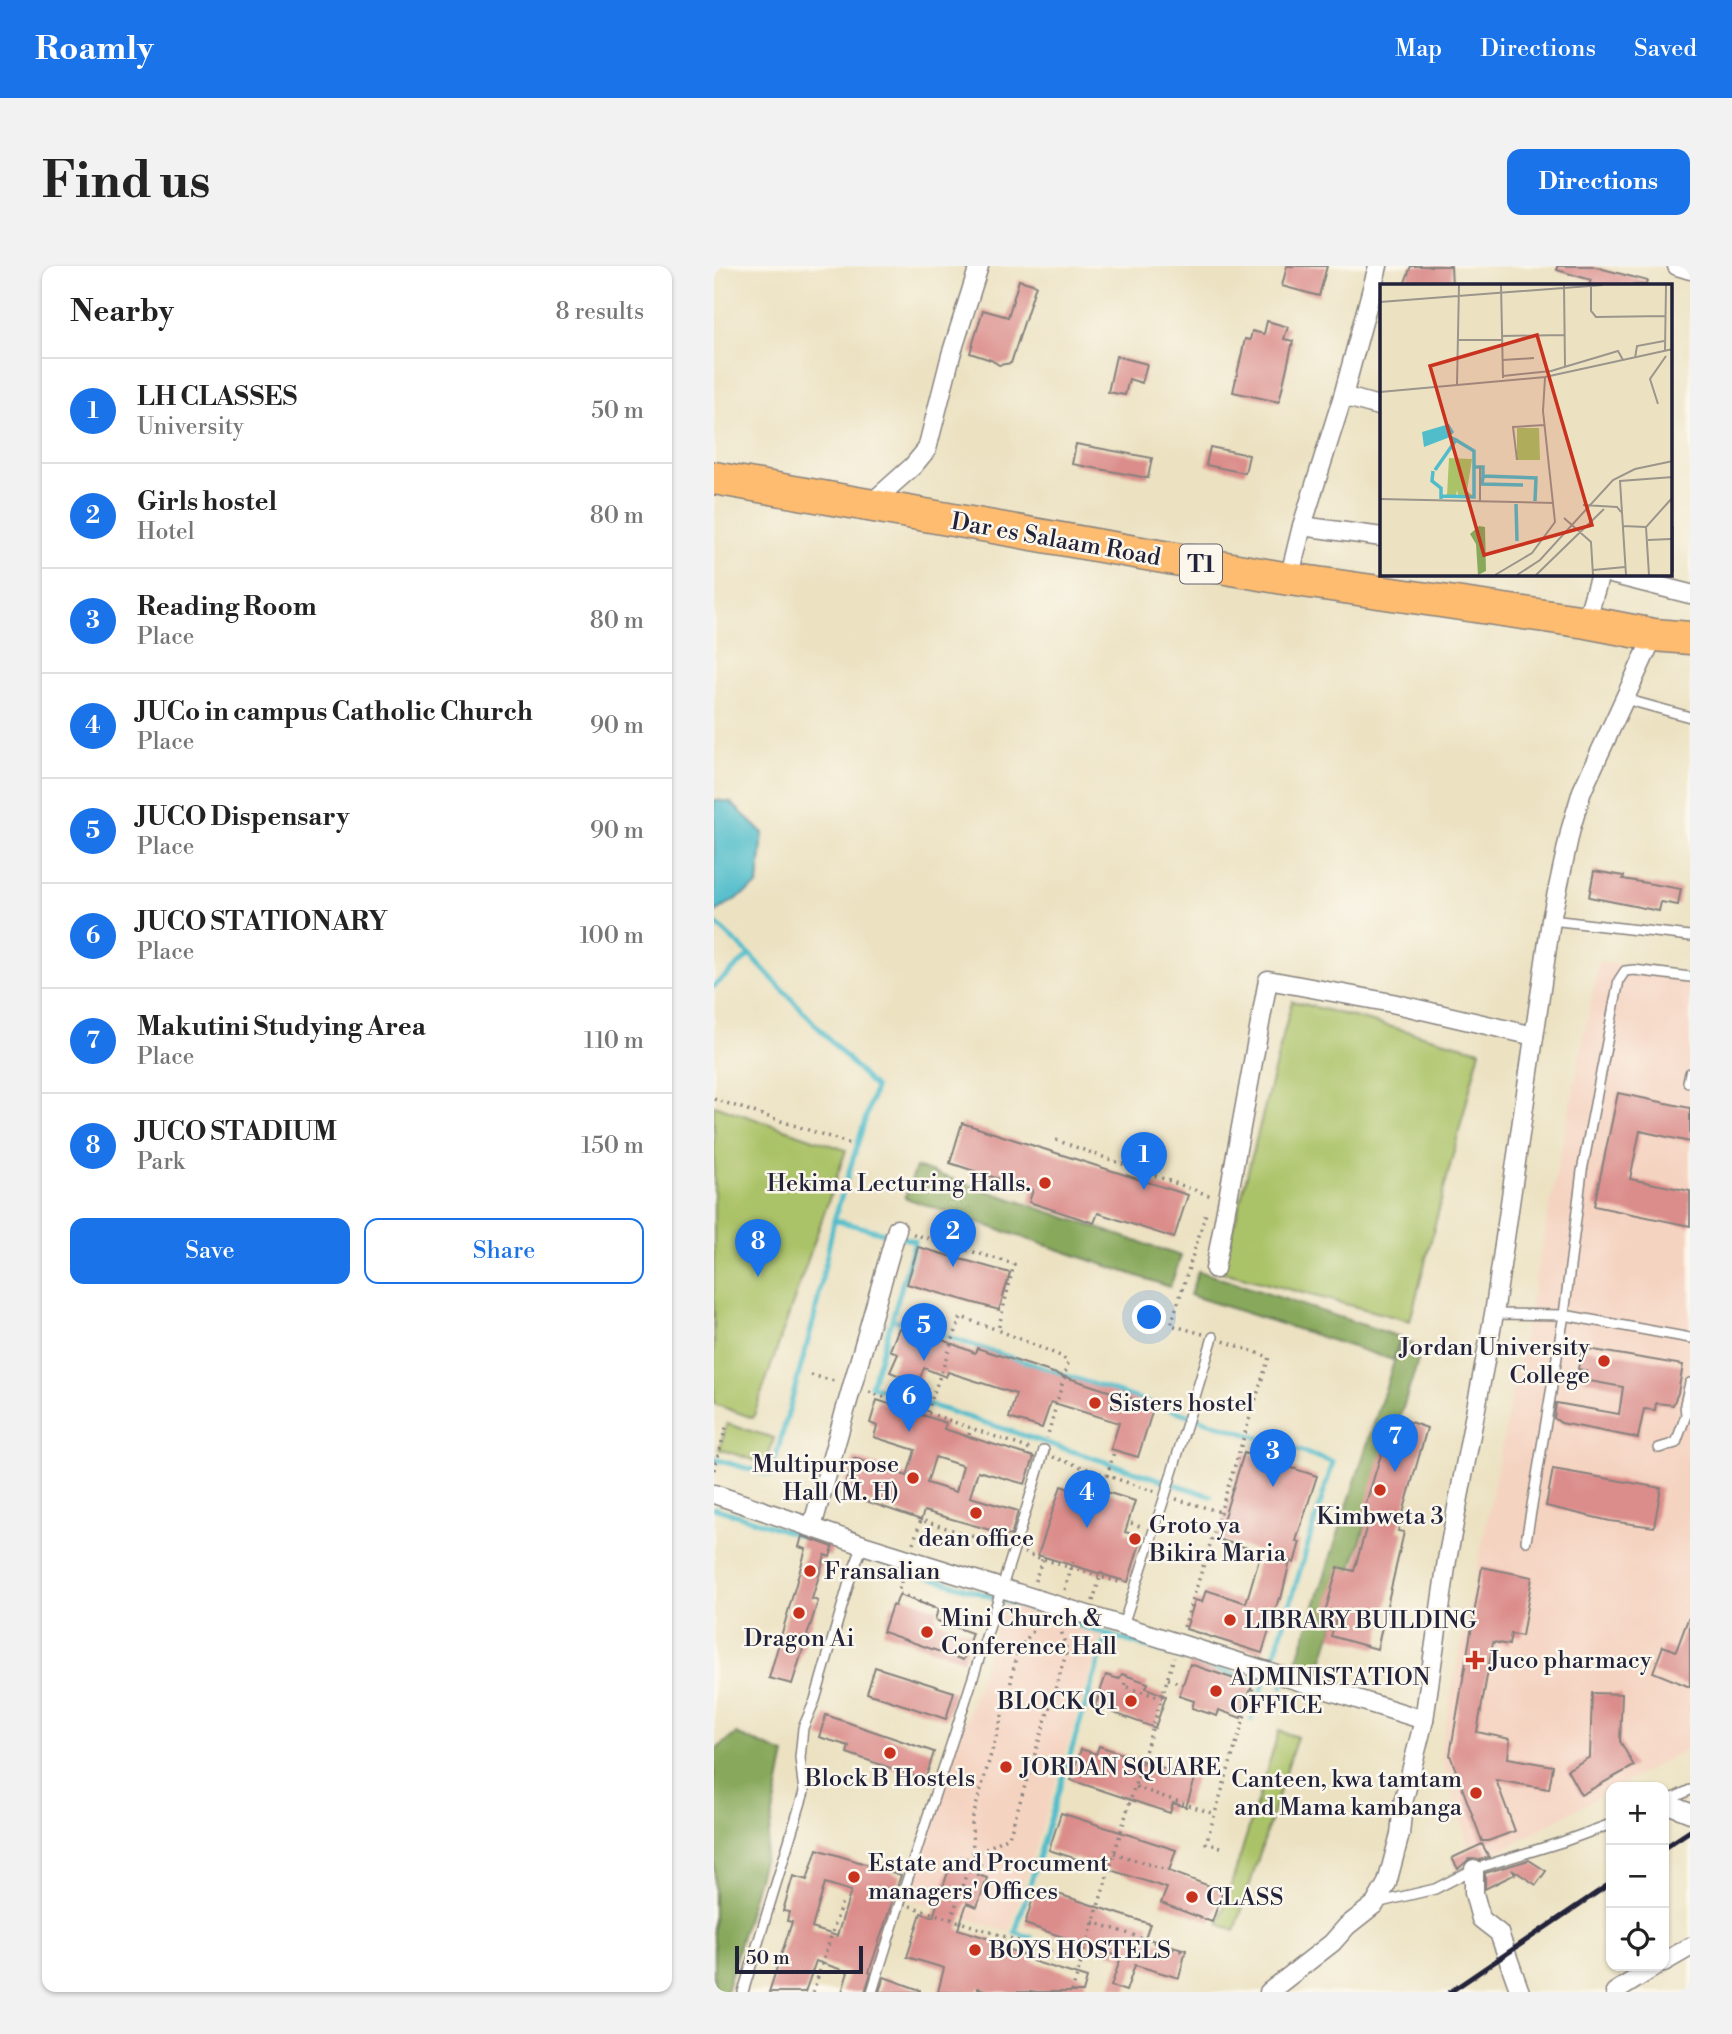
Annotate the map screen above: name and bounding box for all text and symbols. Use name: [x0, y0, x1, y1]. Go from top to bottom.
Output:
text: Roamly: [35, 29, 154, 70]
text: Map: [1395, 34, 1442, 64]
text: Directions: [1480, 34, 1596, 64]
text: Saved: [1634, 34, 1697, 64]
button: Directions: [1507, 149, 1690, 215]
text: Find us: [42, 152, 211, 213]
inset map: [1380, 284, 1672, 576]
text: Nearby: [70, 293, 174, 331]
text: 8 results: [556, 298, 644, 326]
text: LH CLASSES: [137, 381, 297, 413]
text: 1: [87, 397, 99, 425]
text: 50 m: [591, 397, 644, 425]
text: University: [137, 413, 244, 441]
text: Girls hostel: [137, 486, 277, 518]
text: 2: [86, 502, 100, 530]
text: 80 m: [590, 502, 644, 530]
street label: Dar es Salaam Road: [949, 507, 1163, 573]
text: Hotel: [137, 518, 195, 546]
road number: T1: [1180, 544, 1222, 584]
text: Reading Room: [137, 591, 317, 623]
text: 3: [86, 607, 100, 635]
text: 80 m: [590, 607, 644, 635]
text: Place: [137, 623, 194, 651]
text: JUCo in campus Catholic Church: [137, 696, 533, 728]
text: 4: [85, 712, 101, 740]
text: 90 m: [590, 712, 644, 740]
text: Place: [137, 728, 194, 756]
text: JUCO Dispensary: [137, 801, 349, 833]
text: 5: [86, 817, 100, 845]
text: 90 m: [590, 817, 644, 845]
text: Place: [137, 833, 194, 861]
text: JUCO STATIONARY: [137, 906, 388, 938]
text: 6: [86, 922, 100, 950]
text: 100 m: [579, 922, 644, 950]
text: Place: [137, 938, 194, 966]
text: Makutini Studying Area: [137, 1011, 426, 1043]
text: 7: [86, 1027, 100, 1055]
text: 110 m: [584, 1027, 644, 1055]
text: Place: [137, 1043, 194, 1071]
text: JUCO STADIUM: [137, 1116, 337, 1148]
text: 8: [86, 1132, 100, 1160]
text: 150 m: [581, 1132, 644, 1160]
pin: 1: [1121, 1132, 1167, 1190]
text: Park: [137, 1148, 185, 1176]
place label: Hekima Lecturing Halls.: [767, 1169, 1031, 1199]
marker: Hekima Lecturing Halls.: [1037, 1175, 1053, 1191]
pin: 2: [930, 1209, 976, 1267]
button: Save: [70, 1218, 350, 1284]
button: Share: [364, 1218, 644, 1284]
pin: 8: [735, 1219, 781, 1277]
your location: [1132, 1300, 1166, 1334]
pin: 5: [901, 1303, 947, 1361]
place label: Jordan University College: [1398, 1333, 1590, 1391]
marker: Jordan University College: [1596, 1353, 1612, 1369]
pin: 6: [886, 1374, 932, 1432]
place label: Sisters hostel: [1109, 1389, 1254, 1419]
marker: Sisters hostel: [1087, 1395, 1103, 1411]
pin: 7: [1372, 1414, 1418, 1472]
pin: 3: [1250, 1429, 1296, 1487]
place label: Multipurpose Hall (M. H): [752, 1450, 899, 1508]
marker: Multipurpose Hall (M. H): [905, 1470, 921, 1486]
pin: 4: [1064, 1470, 1110, 1528]
marker: Kimbweta 3: [1372, 1482, 1388, 1498]
place label: Kimbweta 3: [1316, 1502, 1444, 1532]
marker: dean office: [968, 1505, 984, 1521]
place label: Groto ya Bikira Maria: [1148, 1511, 1287, 1569]
place label: dean office: [918, 1524, 1034, 1554]
marker: Groto ya Bikira Maria: [1127, 1531, 1143, 1547]
place label: Fransalian: [824, 1557, 940, 1587]
marker: Fransalian: [802, 1563, 818, 1579]
place label: Mini Church & Conference Hall: [941, 1604, 1117, 1662]
marker: Dragon Ai: [791, 1605, 807, 1621]
place label: LIBRARY BUILDING: [1244, 1606, 1477, 1636]
marker: LIBRARY BUILDING: [1222, 1612, 1238, 1628]
place label: Dragon Ai: [744, 1624, 854, 1654]
marker: Mini Church & Conference Hall: [919, 1624, 935, 1640]
place label: Juco pharmacy: [1488, 1646, 1652, 1676]
marker: Juco pharmacy: [1467, 1652, 1483, 1668]
place label: ADMINISTATION OFFICE: [1229, 1663, 1430, 1721]
marker: ADMINISTATION OFFICE: [1208, 1683, 1224, 1699]
place label: BLOCK Q1: [996, 1687, 1118, 1717]
marker: BLOCK Q1: [1123, 1693, 1139, 1709]
marker: Block B Hostels: [882, 1745, 898, 1761]
place label: JORDAN SQUARE: [1019, 1753, 1221, 1783]
marker: JORDAN SQUARE: [998, 1759, 1014, 1775]
place label: Block B Hostels: [804, 1764, 975, 1794]
place label: Canteen, kwa tamtam and Mama kambanga: [1231, 1765, 1463, 1823]
map controls: [1606, 1782, 1669, 1971]
button: +: [1606, 1782, 1669, 1845]
marker: Canteen, kwa tamtam and Mama kambanga: [1468, 1785, 1484, 1801]
button: −: [1606, 1845, 1669, 1908]
place label: Estate and Procument managers' Offices: [868, 1849, 1109, 1907]
marker: Estate and Procument managers' Offices: [846, 1869, 862, 1885]
place label: CLASS: [1206, 1883, 1283, 1913]
marker: CLASS: [1184, 1889, 1200, 1905]
button: locate: [1606, 1908, 1669, 1971]
place label: BOYS HOSTELS: [988, 1936, 1171, 1966]
marker: BOYS HOSTELS: [967, 1942, 983, 1958]
scale bar: [735, 1943, 863, 1975]
text: 50 m: [746, 1946, 790, 1970]

